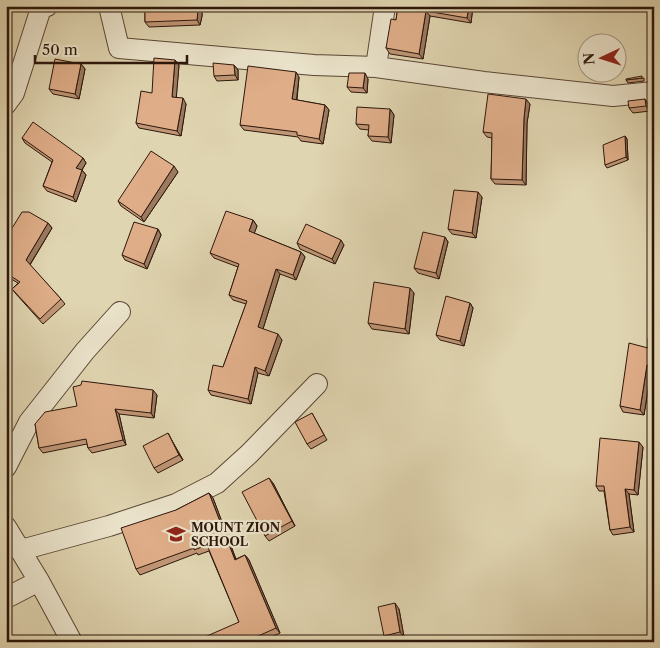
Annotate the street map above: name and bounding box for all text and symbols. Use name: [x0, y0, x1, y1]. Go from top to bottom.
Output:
scale bar: [35, 32, 188, 64]
north arrow: [578, 32, 628, 82]
text: 50 m: [42, 40, 78, 59]
text: N: [580, 52, 598, 66]
place label: MOUNT ZION SCHOOL: [191, 520, 281, 549]
school or university icon: MOUNT ZION SCHOOL: [165, 523, 187, 545]

